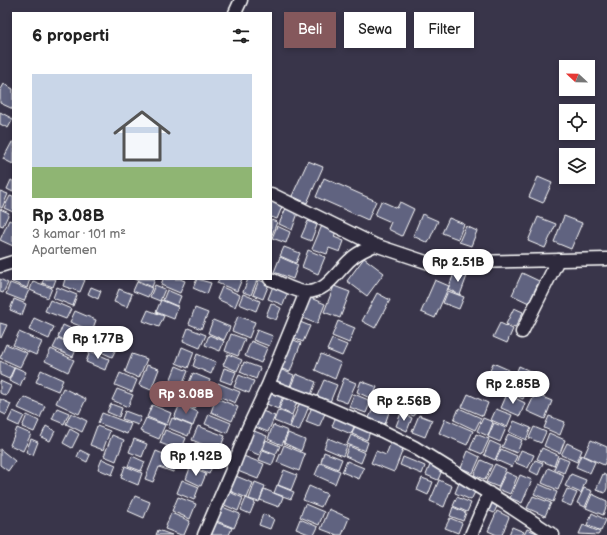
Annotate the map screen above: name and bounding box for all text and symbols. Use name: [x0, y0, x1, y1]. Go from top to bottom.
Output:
chip: Beli: [284, 12, 336, 48]
chip: Sewa: [344, 12, 406, 48]
chip: Filter: [414, 12, 474, 48]
icon: filters: [230, 25, 252, 47]
text: 6 properti: [32, 26, 109, 46]
north arrow: [559, 60, 595, 96]
map controls: [559, 60, 595, 184]
icon: home: [106, 100, 178, 172]
button: locate: [559, 104, 595, 140]
button: layers: [559, 148, 595, 184]
text: Rp 3.08B: [32, 206, 104, 226]
text: 3 kamar · 101 m²: [32, 226, 126, 242]
text: Apartemen: [32, 242, 97, 258]
pin: Rp 2.51B: [417, 249, 499, 283]
text: Rp 2.51B: [432, 254, 484, 270]
pin: Rp 1.77B: [57, 326, 139, 360]
text: Rp 1.77B: [72, 331, 124, 347]
pin: Rp 2.85B: [472, 371, 554, 405]
text: Rp 2.85B: [485, 376, 541, 392]
pin: Rp 3.08B: [145, 381, 227, 415]
text: Rp 3.08B: [158, 386, 214, 402]
pin: Rp 2.56B: [363, 388, 445, 422]
text: Rp 2.56B: [376, 393, 432, 409]
pin: Rp 1.92B: [155, 443, 237, 477]
text: Rp 1.92B: [170, 448, 222, 464]

